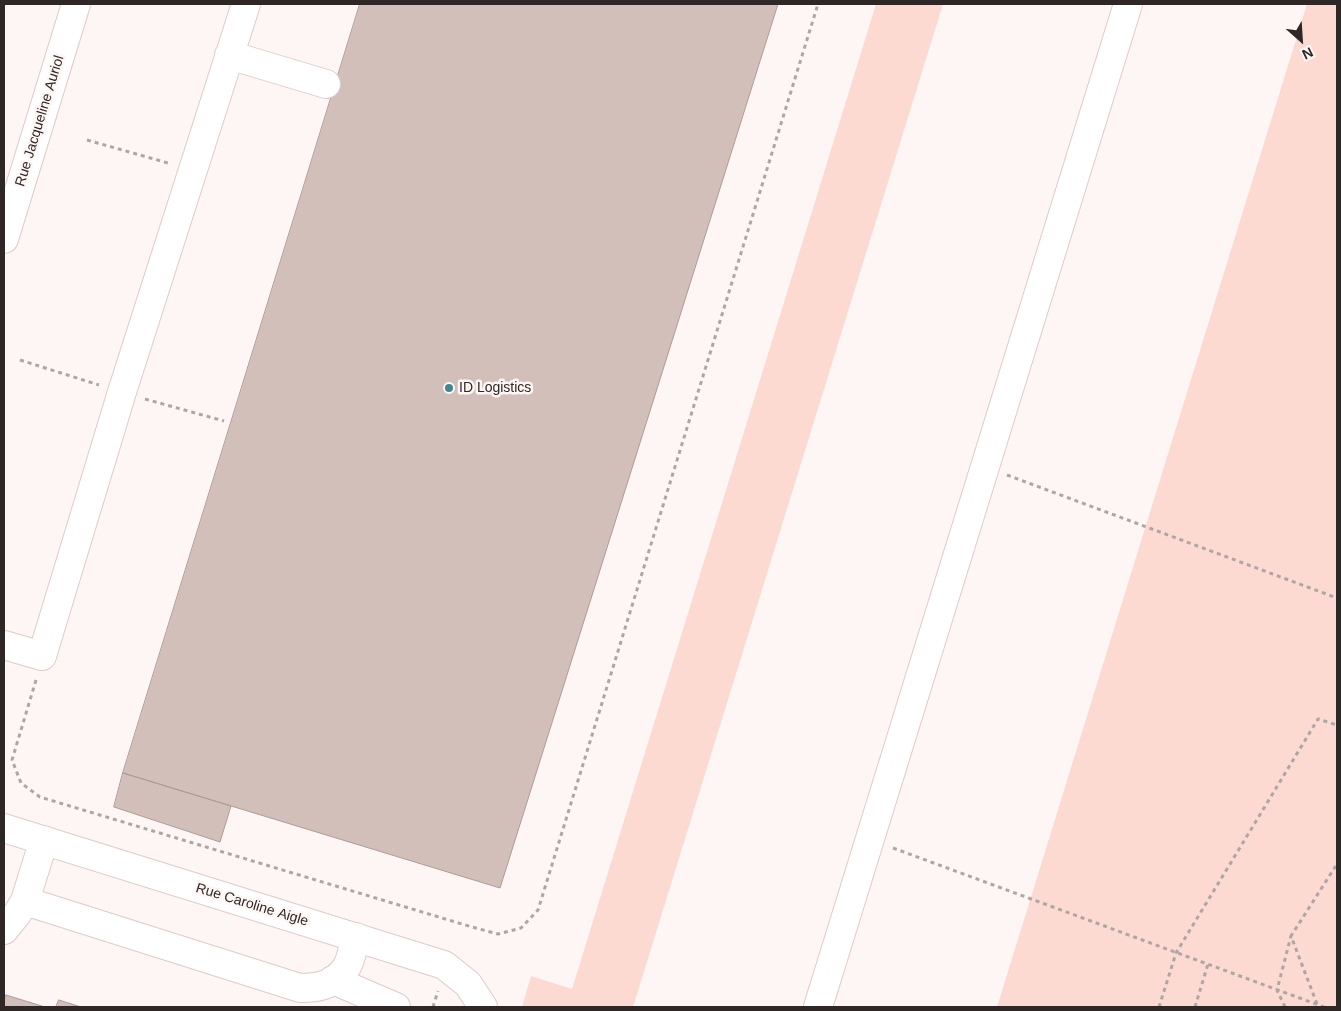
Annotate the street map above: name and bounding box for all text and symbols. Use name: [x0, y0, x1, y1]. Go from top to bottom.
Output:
north arrow: [1276, 15, 1326, 65]
text: N: [1300, 44, 1316, 63]
street label: Rue Jacqueline Auriol: [12, 53, 68, 189]
place label: ID Logistics: [459, 380, 531, 396]
marker: ID Logistics: [443, 382, 455, 394]
street label: Rue Caroline Aigle: [194, 880, 310, 930]

